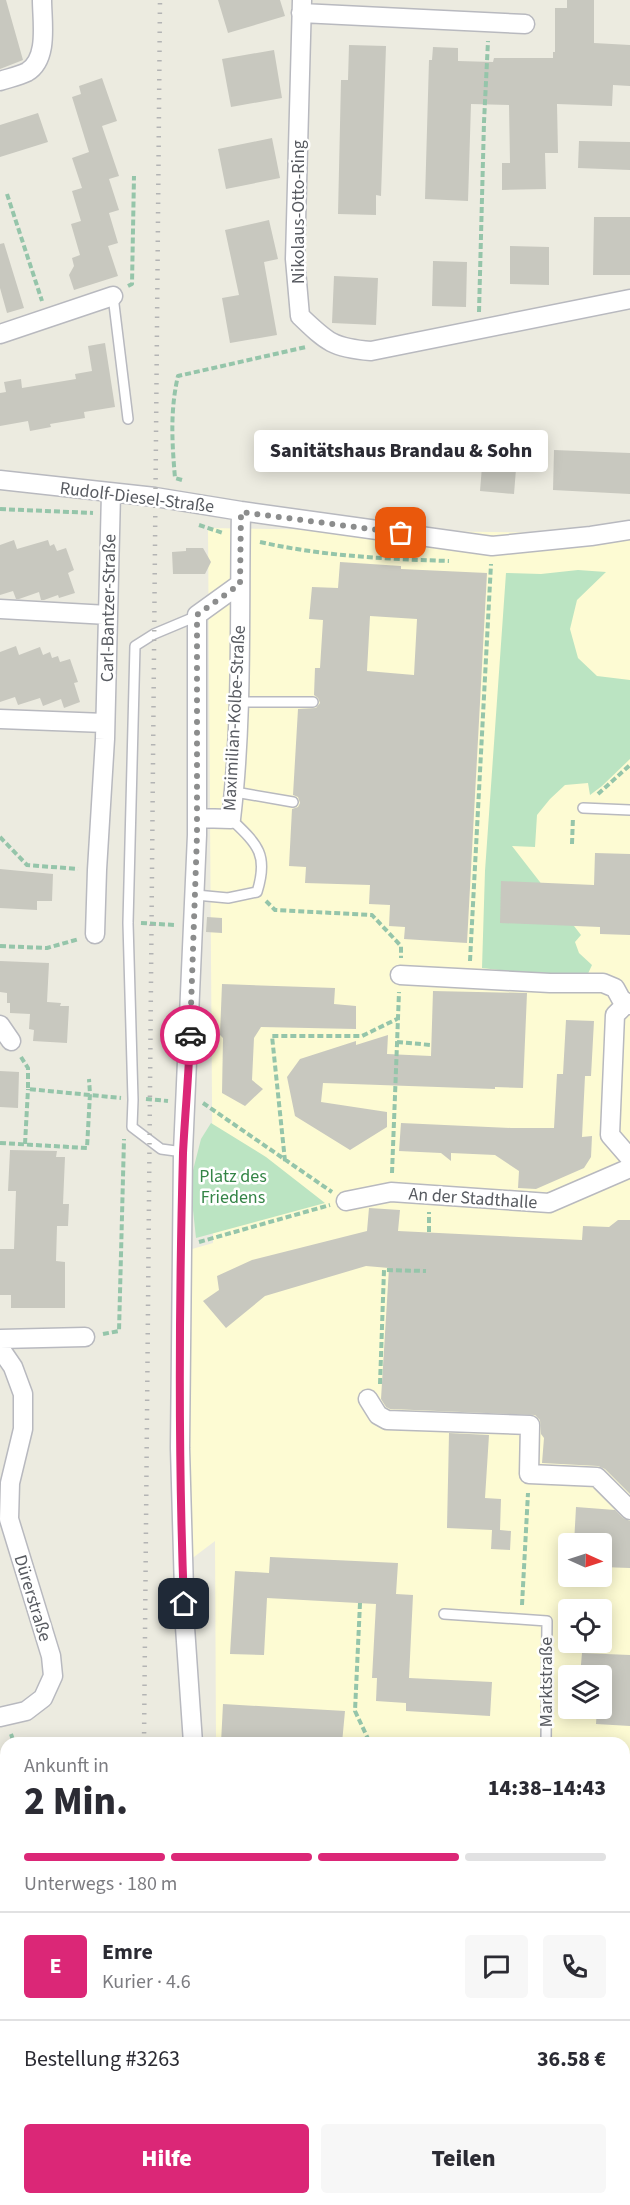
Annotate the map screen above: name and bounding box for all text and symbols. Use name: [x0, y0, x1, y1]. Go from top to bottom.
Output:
street label: Nikolaus-Otto-Ring: [286, 140, 311, 284]
callout: Sanitätshaus Brandau & Sohn: [254, 431, 548, 473]
text: Sanitätshaus Brandau & Sohn: [270, 437, 532, 465]
street label: Rudolf-Diesel-Straße: [58, 476, 216, 519]
pin: [375, 507, 426, 558]
icon: bag: [384, 516, 417, 549]
street label: Carl-Bantzer-Straße: [95, 534, 122, 682]
street label: Maximilian-Kolbe-Straße: [217, 624, 252, 812]
courier: [160, 1005, 220, 1065]
icon: car: [174, 1019, 207, 1052]
park label: Platz des Friedens: [199, 1164, 267, 1210]
street label: An der Stadthalle: [408, 1182, 538, 1215]
north arrow: [558, 1533, 612, 1587]
map controls: [558, 1533, 612, 1719]
street label: Dürerstraße: [7, 1552, 58, 1645]
pin: [158, 1578, 209, 1629]
icon: home: [167, 1587, 200, 1620]
button: locate: [558, 1599, 612, 1653]
street label: Marktstraße: [534, 1637, 559, 1727]
button: layers: [558, 1665, 612, 1719]
text: Ankunft in: [24, 1752, 109, 1780]
text: 14:38–14:43: [488, 1772, 606, 1804]
text: 2 Min.: [24, 1774, 128, 1830]
text: Unterwegs · 180 m: [24, 1870, 177, 1898]
button: chat: [465, 1935, 528, 1998]
button: phone: [543, 1935, 606, 1998]
text: Emre: [102, 1936, 153, 1968]
text: E: [49, 1950, 62, 1982]
text: Kurier · 4.6: [102, 1968, 191, 1996]
text: Bestellung #3263: [24, 2043, 180, 2075]
text: 36.58 €: [537, 2043, 606, 2075]
button: Hilfe: [24, 2124, 309, 2193]
button: Teilen: [321, 2124, 606, 2193]

